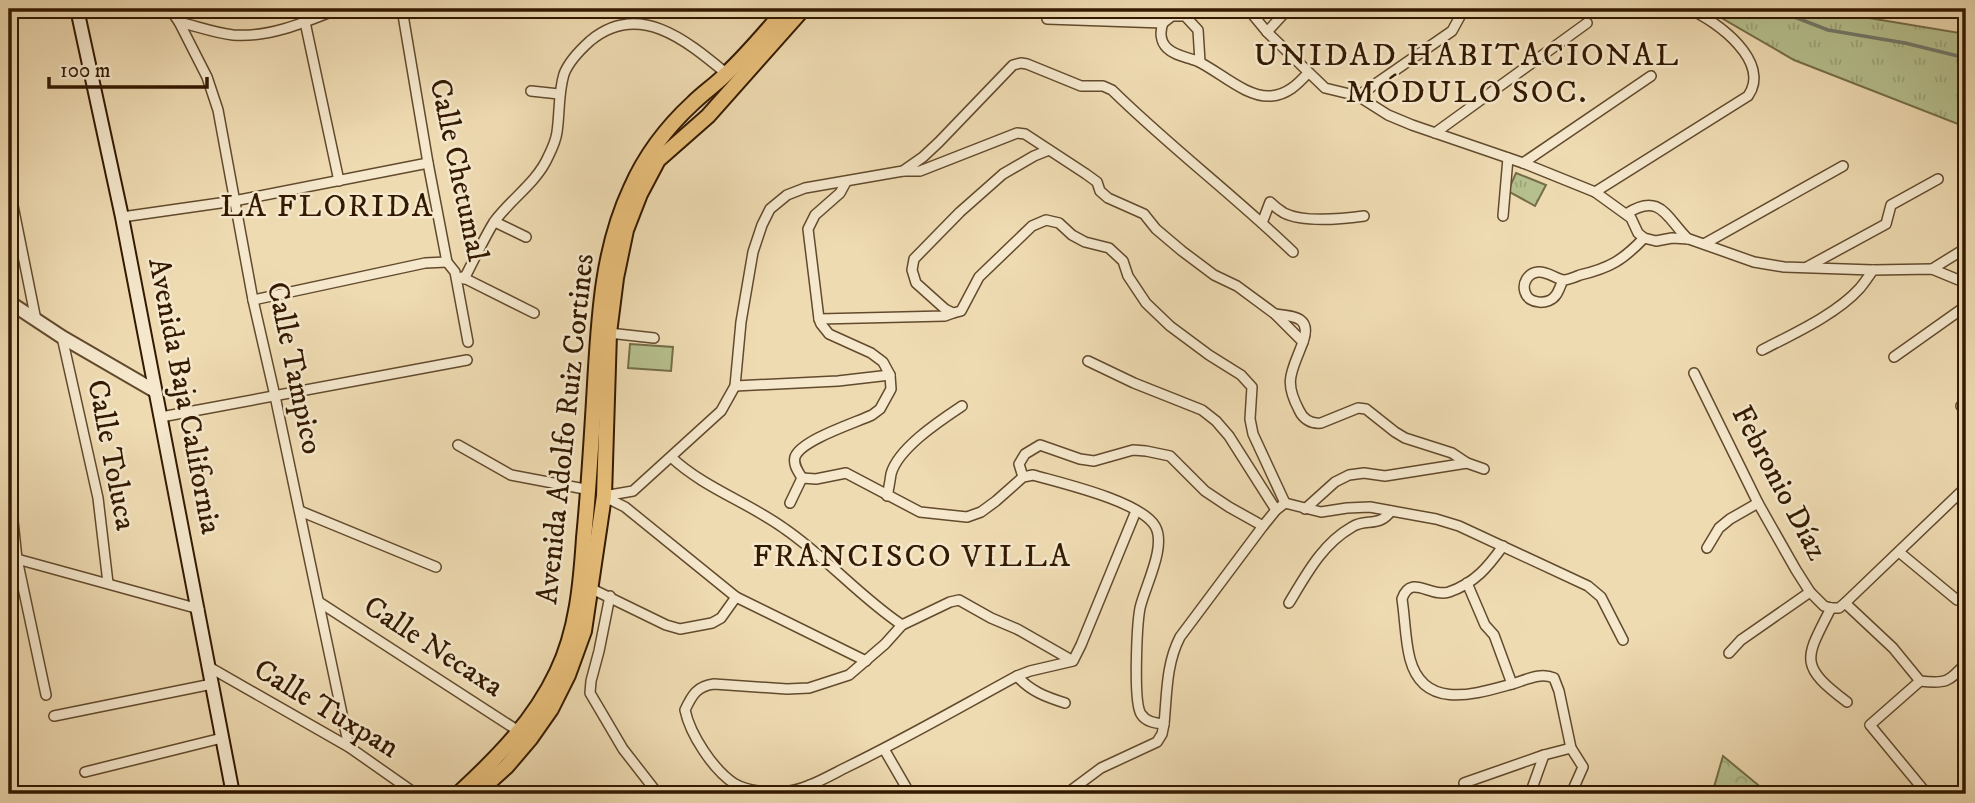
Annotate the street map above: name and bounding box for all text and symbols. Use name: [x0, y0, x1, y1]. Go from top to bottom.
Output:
district label: UNIDAD HABITACIONAL MÓDULO SOC.: [1254, 36, 1680, 113]
scale bar: [49, 46, 206, 90]
text: 100 m: [60, 58, 111, 84]
street label: Calle Chetumal: [421, 75, 495, 265]
district label: LA FLORIDA: [220, 187, 434, 227]
street label: Avenida Adolfo Ruiz Cortines: [529, 252, 603, 606]
street label: Avenida Baja California: [139, 255, 229, 537]
street label: Calle Tampico: [258, 279, 330, 457]
street label: Calle Toluca: [78, 377, 144, 534]
street label: Febronio Díaz: [1723, 399, 1835, 567]
district label: FRANCISCO VILLA: [752, 537, 1072, 577]
street label: Calle Necaxa: [356, 588, 510, 706]
street label: Calle Tuxpan: [247, 651, 406, 767]

